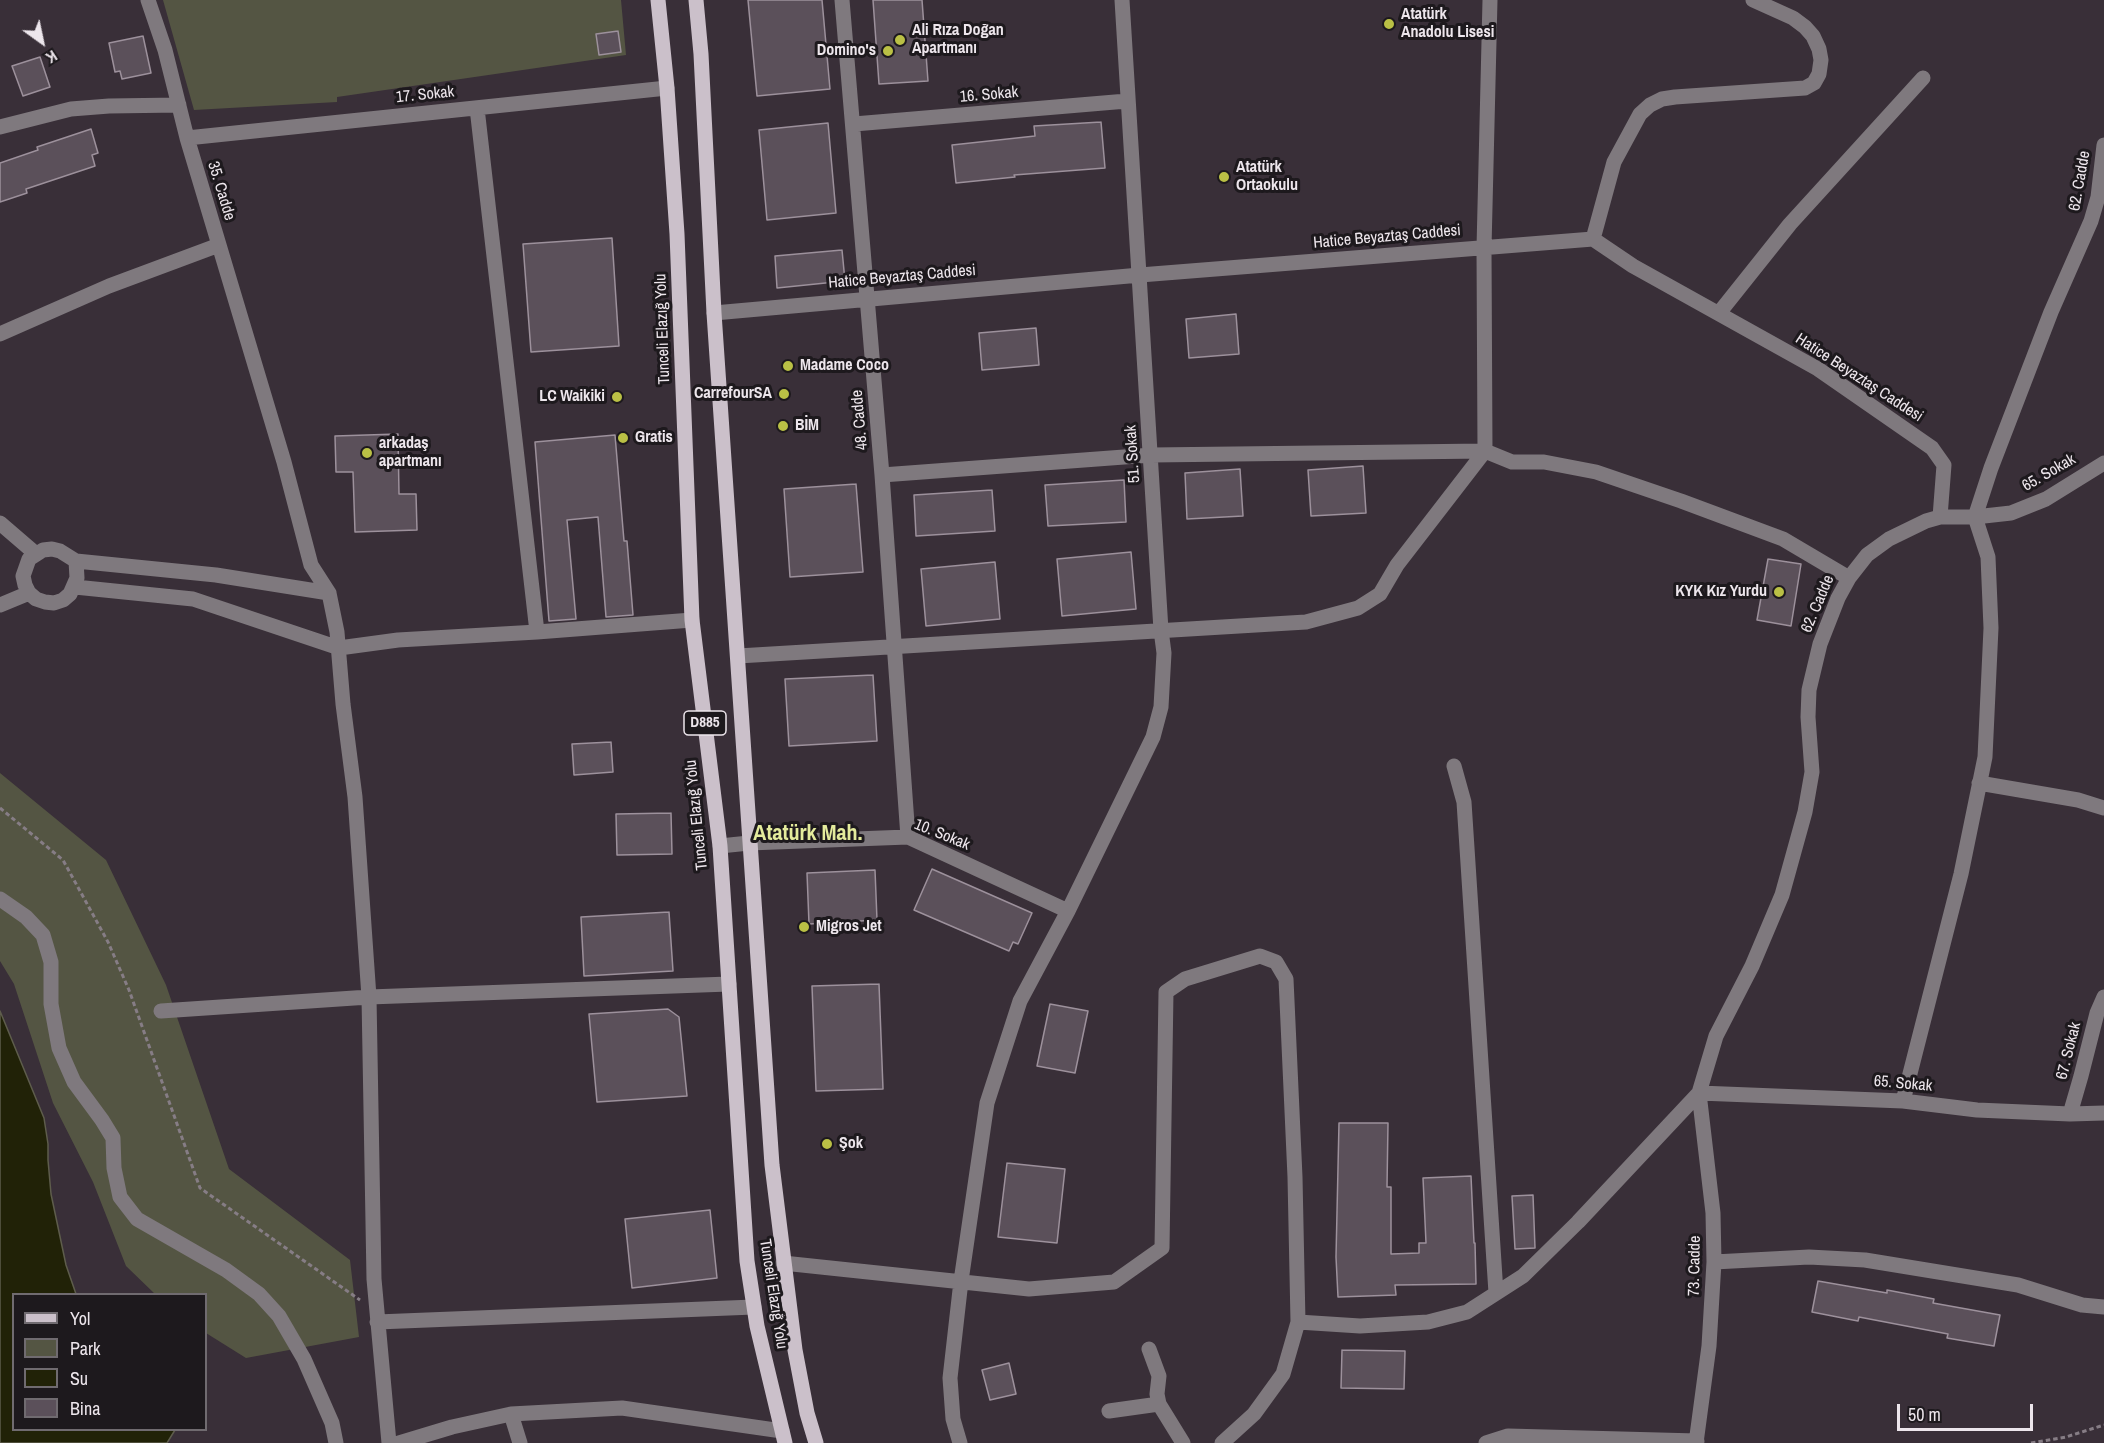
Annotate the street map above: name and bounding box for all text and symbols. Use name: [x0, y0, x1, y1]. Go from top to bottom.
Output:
place label: Atatürk Anadolu Lisesi: [1401, 5, 1494, 43]
north arrow: [12, 12, 72, 72]
marker: Atatürk Anadolu Lisesi: [1382, 17, 1396, 31]
place label: Ali Rıza Doğan Apartmanı: [912, 21, 1004, 59]
marker: Ali Rıza Doğan Apartmanı: [893, 33, 907, 47]
place label: Domino's: [817, 41, 876, 61]
marker: Domino's: [881, 44, 895, 58]
text: K: [42, 45, 62, 69]
street label: 17. Sokak: [395, 82, 455, 108]
street label: 16. Sokak: [959, 83, 1019, 107]
street label: 62. Cadde: [2065, 150, 2095, 212]
place label: Atatürk Ortaokulu: [1236, 158, 1298, 196]
street label: 35. Cadde: [203, 159, 239, 223]
marker: Atatürk Ortaokulu: [1217, 170, 1231, 184]
street label: Hatice Beyaztaş Caddesi: [1312, 221, 1462, 253]
street label: Hatice Beyaztaş Caddesi: [827, 261, 977, 293]
street label: Tunceli Elazığ Yolu: [651, 273, 675, 385]
street label: Hatice Beyaztaş Caddesi: [1792, 330, 1926, 426]
place label: Madame Coco: [800, 356, 889, 376]
marker: Madame Coco: [781, 359, 795, 373]
place label: CarrefourSA: [694, 384, 772, 404]
place label: LC Waikiki: [539, 387, 605, 407]
marker: CarrefourSA: [777, 387, 791, 401]
street label: 48. Cadde: [848, 389, 872, 451]
marker: LC Waikiki: [610, 390, 624, 404]
place label: BİM: [795, 416, 819, 436]
marker: BİM: [776, 419, 790, 433]
street label: 51. Sokak: [1121, 424, 1145, 484]
place label: Gratis: [635, 428, 673, 448]
marker: Gratis: [616, 431, 630, 445]
place label: arkadaş apartmanı: [379, 434, 442, 472]
marker: arkadaş apartmanı: [360, 446, 374, 460]
street label: 65. Sokak: [2019, 450, 2079, 496]
street label: 62. Cadde: [1797, 572, 1839, 636]
place label: KYK Kız Yurdu: [1675, 582, 1767, 602]
marker: KYK Kız Yurdu: [1772, 585, 1786, 599]
road number: D885: [684, 711, 726, 735]
street label: Tunceli Elazığ Yolu: [682, 759, 712, 871]
street label: 10. Sokak: [911, 815, 973, 855]
district label: Atatürk Mah.: [753, 821, 863, 847]
place label: Migros Jet: [816, 917, 882, 937]
marker: Migros Jet: [797, 920, 811, 934]
street label: 67. Sokak: [2053, 1020, 2085, 1082]
street label: 65. Sokak: [1873, 1072, 1933, 1096]
place label: Şok: [839, 1134, 863, 1154]
marker: Şok: [820, 1137, 834, 1151]
street label: 73. Cadde: [1685, 1236, 1705, 1296]
street label: Tunceli Elazığ Yolu: [755, 1238, 791, 1350]
legend: [12, 1293, 207, 1431]
text: Yol: [70, 1306, 90, 1331]
text: Park: [70, 1336, 100, 1361]
text: Su: [70, 1366, 88, 1391]
scale bar: [1900, 1392, 2036, 1430]
text: Bina: [70, 1396, 100, 1421]
text: 50 m: [1908, 1402, 1941, 1427]

